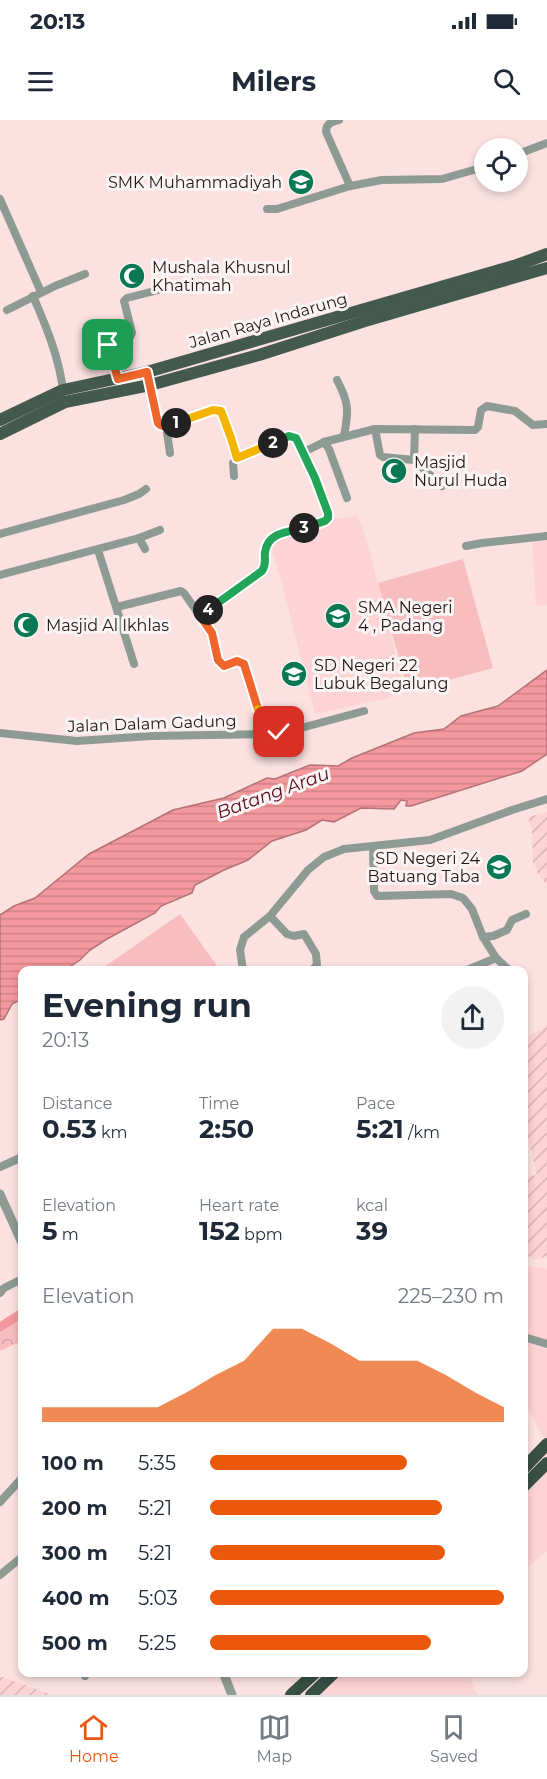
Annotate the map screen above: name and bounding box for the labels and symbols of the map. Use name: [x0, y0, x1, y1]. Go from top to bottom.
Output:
school or university icon: SMK Muhammadiyah: [286, 167, 316, 197]
place label: SMK Muhammadiyah: [108, 173, 282, 192]
place label: Mushala Khusnul Khatimah: [152, 258, 291, 295]
mosque icon: Mushala Khusnul Khatimah: [117, 261, 147, 291]
street label: Jalan Raya Indarung: [186, 289, 349, 352]
pin: [82, 319, 133, 370]
pin: 1: [161, 408, 191, 438]
pin: 2: [258, 428, 288, 458]
place label: Masjid Nurul Huda: [414, 453, 507, 490]
mosque icon: Masjid Nurul Huda: [379, 456, 409, 486]
pin: 3: [289, 513, 319, 543]
pin: 4: [193, 595, 223, 625]
place label: SMA Negeri 4 , Padang: [358, 598, 453, 635]
school or university icon: SMA Negeri 4 , Padang: [323, 601, 353, 631]
mosque icon: Masjid Al Ikhlas: [11, 610, 41, 640]
place label: Masjid Al Ikhlas: [46, 616, 169, 635]
place label: SD Negeri 22 Lubuk Begalung: [314, 656, 448, 693]
school or university icon: SD Negeri 22 Lubuk Begalung: [279, 659, 309, 689]
pin: [253, 706, 304, 757]
street label: Jalan Dalam Gadung: [66, 711, 237, 736]
water label: Batang Arau: [214, 762, 332, 824]
place label: SD Negeri 24 Batuang Taba: [367, 849, 480, 886]
school or university icon: SD Negeri 24 Batuang Taba: [484, 852, 514, 882]

